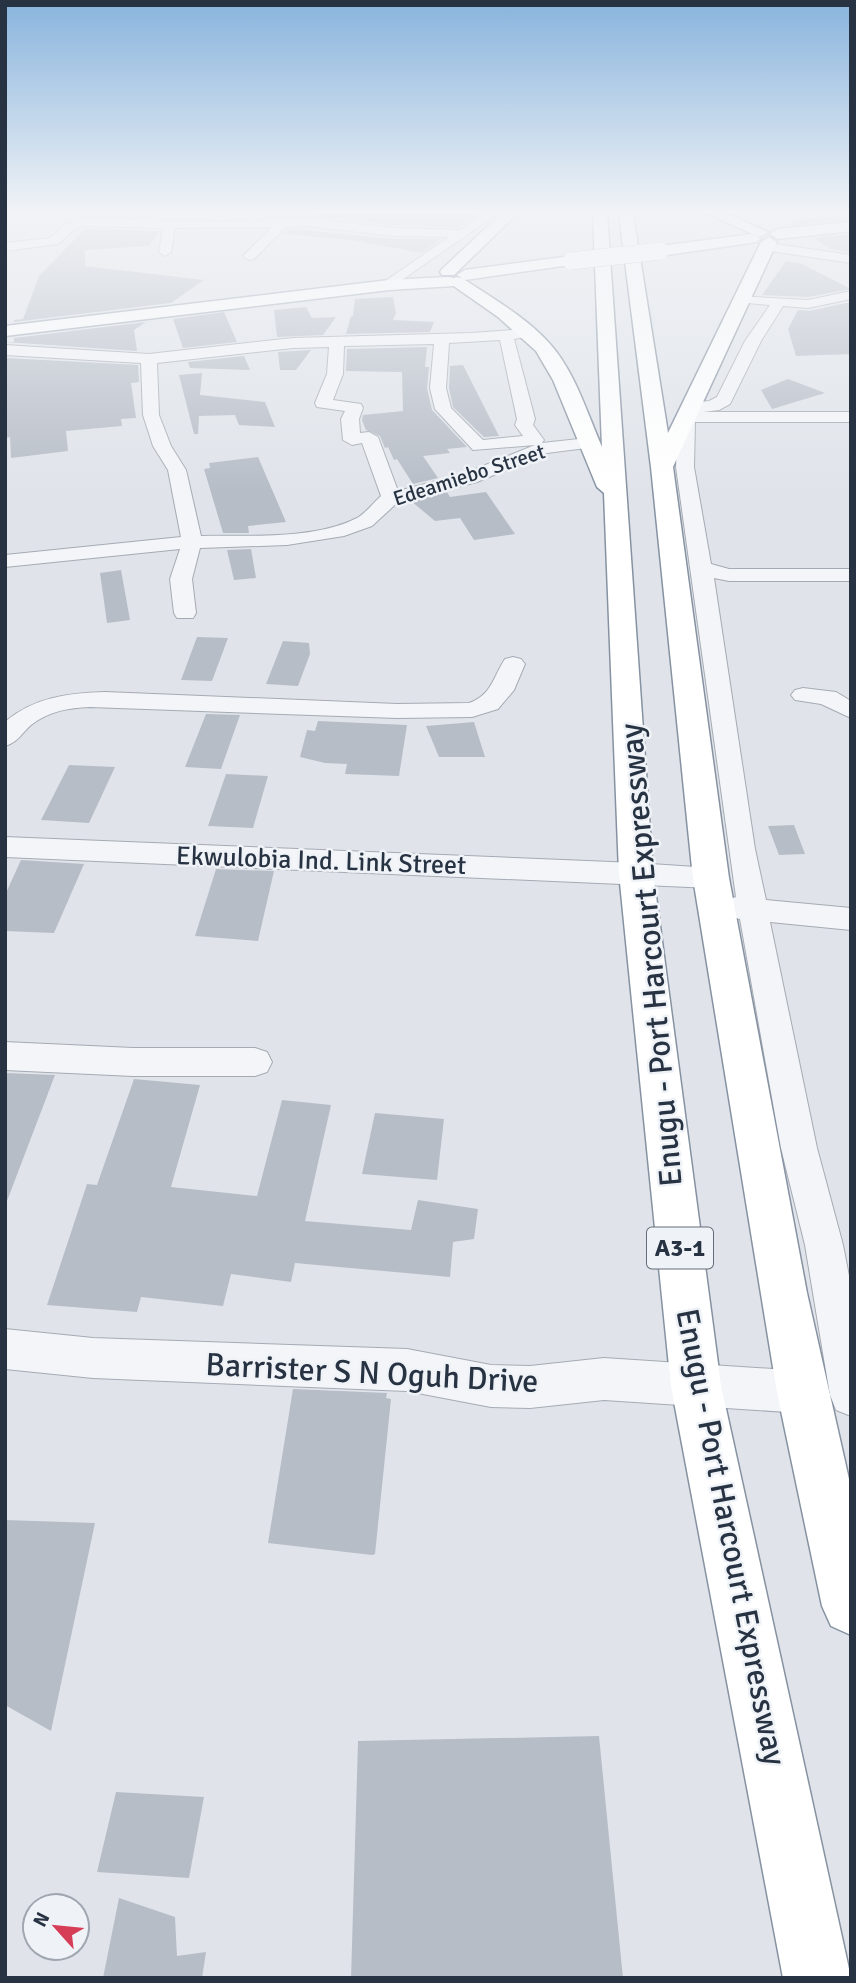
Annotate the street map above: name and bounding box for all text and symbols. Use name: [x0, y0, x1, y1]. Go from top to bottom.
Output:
street label: Edeamiebo Street: [390, 438, 548, 512]
street label: Enugu - Port Harcourt Expressway: [611, 722, 691, 1188]
street label: Ekwulobia Ind. Link Street: [175, 840, 467, 882]
road number: A3-1: [647, 1228, 713, 1268]
street label: Enugu - Port Harcourt Expressway: [668, 1305, 794, 1769]
street label: Barrister S N Oguh Drive: [205, 1345, 539, 1401]
north arrow: [21, 1892, 91, 1962]
text: N: [28, 1908, 55, 1931]

